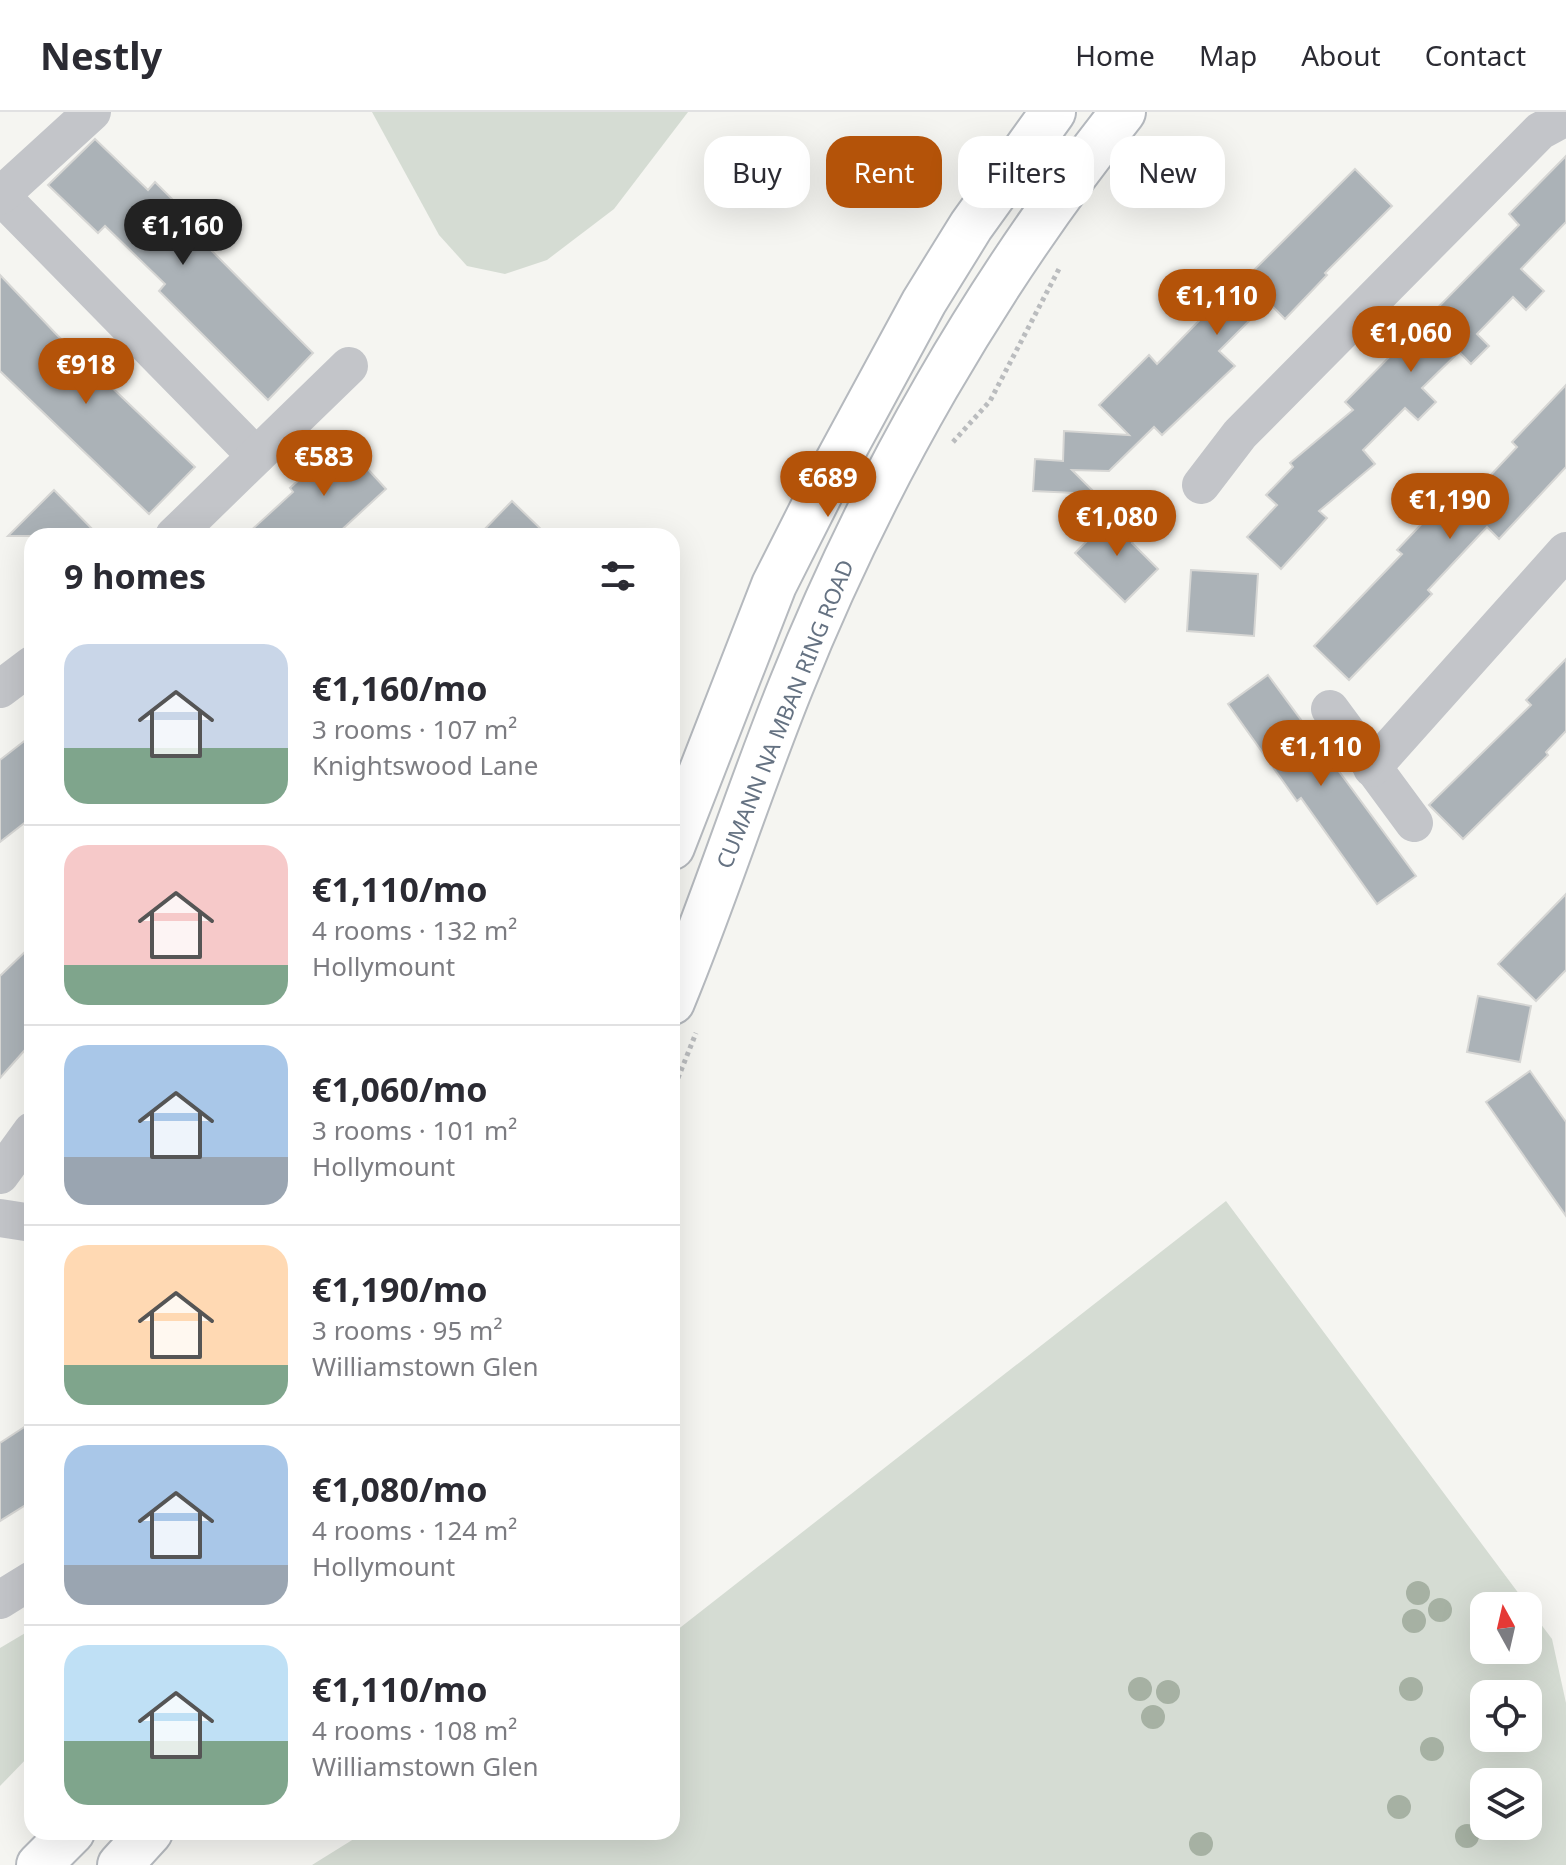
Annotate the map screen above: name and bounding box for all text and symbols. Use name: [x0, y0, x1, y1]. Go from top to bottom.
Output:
text: Nestly: [40, 29, 162, 81]
text: Home: [1075, 36, 1155, 74]
text: Map: [1199, 36, 1257, 74]
text: About: [1301, 36, 1381, 74]
text: Contact: [1425, 36, 1526, 74]
chip: Buy: [704, 136, 810, 208]
chip: Rent: [826, 136, 942, 208]
chip: Filters: [958, 136, 1094, 208]
chip: New: [1110, 136, 1225, 208]
pin: €1,160: [118, 199, 248, 267]
text: €1,160: [142, 207, 224, 243]
pin: €1,110: [1152, 269, 1282, 337]
text: €1,110: [1176, 277, 1258, 313]
pin: €1,060: [1346, 306, 1476, 374]
text: €1,060: [1370, 314, 1452, 350]
pin: €918: [39, 338, 133, 406]
text: €918: [56, 346, 116, 382]
pin: €583: [277, 430, 371, 498]
text: €583: [294, 438, 354, 474]
pin: €689: [781, 451, 875, 519]
text: €689: [798, 459, 858, 495]
pin: €1,190: [1385, 473, 1515, 541]
text: €1,190: [1409, 481, 1491, 517]
pin: €1,080: [1052, 490, 1182, 558]
text: €1,080: [1076, 498, 1158, 534]
text: 9 homes: [64, 553, 206, 599]
icon: filters: [596, 554, 640, 598]
street label: CUMANN NA MBAN RING ROAD: [708, 555, 860, 872]
text: €1,160/mo: [312, 665, 487, 711]
icon: home: [128, 676, 224, 772]
text: 3 rooms · 107 m²: [312, 711, 517, 747]
pin: €1,110: [1256, 720, 1386, 788]
text: €1,110: [1280, 728, 1362, 764]
text: Knightswood Lane: [312, 747, 538, 783]
text: €1,110/mo: [312, 866, 487, 912]
icon: home: [128, 877, 224, 973]
text: 4 rooms · 132 m²: [312, 912, 517, 948]
text: Hollymount: [312, 948, 455, 984]
text: €1,060/mo: [312, 1066, 487, 1112]
icon: home: [128, 1077, 224, 1173]
text: 3 rooms · 101 m²: [312, 1112, 517, 1148]
text: Hollymount: [312, 1148, 455, 1184]
text: €1,190/mo: [312, 1266, 487, 1312]
icon: home: [128, 1277, 224, 1373]
text: 3 rooms · 95 m²: [312, 1312, 502, 1348]
text: Williamstown Glen: [312, 1348, 539, 1384]
text: €1,080/mo: [312, 1466, 487, 1512]
icon: home: [128, 1477, 224, 1573]
text: 4 rooms · 124 m²: [312, 1512, 517, 1548]
text: Hollymount: [312, 1548, 455, 1584]
north arrow: [1470, 1592, 1542, 1664]
map controls: [1470, 1592, 1542, 1840]
text: €1,110/mo: [312, 1666, 487, 1712]
icon: home: [128, 1677, 224, 1773]
button: locate: [1470, 1680, 1542, 1752]
text: 4 rooms · 108 m²: [312, 1712, 517, 1748]
text: Williamstown Glen: [312, 1748, 539, 1784]
button: layers: [1470, 1768, 1542, 1840]

